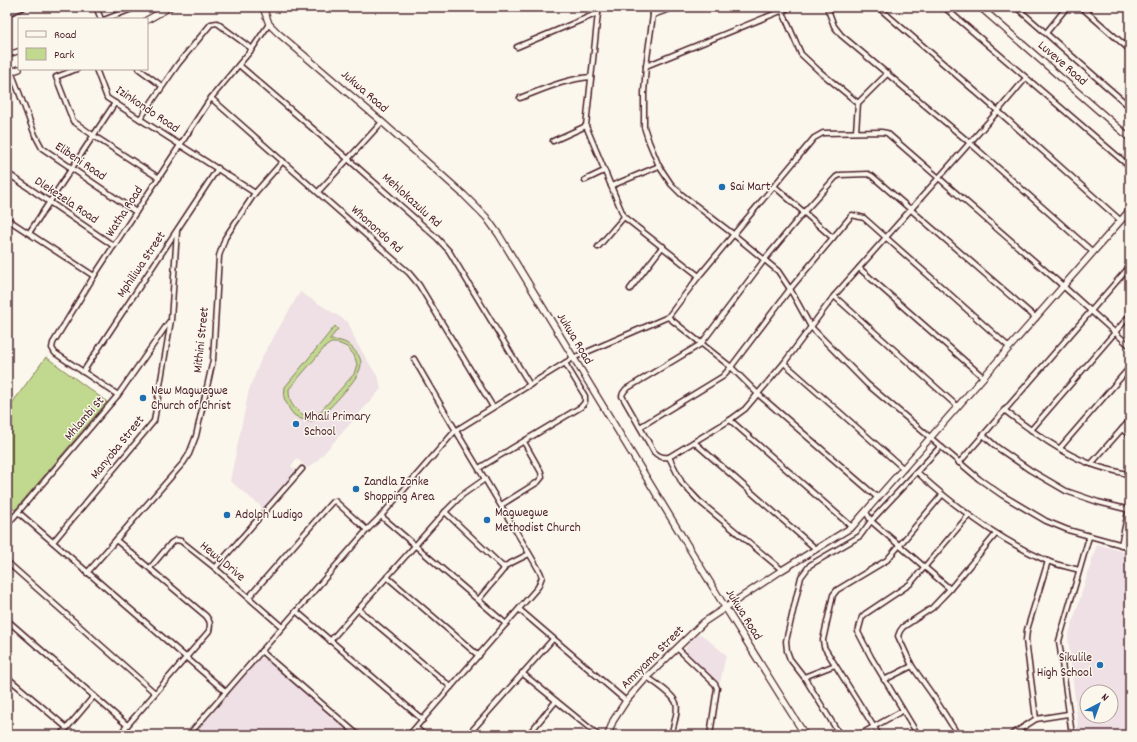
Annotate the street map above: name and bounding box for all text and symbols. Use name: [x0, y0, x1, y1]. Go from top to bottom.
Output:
legend: [18, 18, 148, 70]
text: Road: [54, 27, 76, 44]
street label: Luveve Road: [1033, 37, 1091, 91]
text: Park: [54, 47, 75, 64]
street label: Jukwa Road: [336, 66, 392, 118]
street label: Izinkondo Road: [111, 82, 183, 138]
street label: Elibeni Road: [50, 138, 110, 186]
street label: Mehlokazulu Rd: [377, 169, 445, 233]
street label: Dlekezela Road: [30, 173, 102, 229]
place label: Sai Mart: [730, 178, 771, 197]
marker: Sai Mart: [717, 182, 727, 192]
street label: Watha Road: [101, 183, 149, 241]
street label: Whonondo Rd: [346, 201, 406, 259]
street label: Mphiliwa Street: [113, 228, 171, 302]
street label: Mithini Street: [189, 306, 215, 374]
street label: Jukwa Road: [551, 309, 597, 369]
place label: New Magwegwe Church of Christ: [151, 382, 231, 416]
street label: Mhlambi St: [60, 393, 110, 445]
marker: New Magwegwe Church of Christ: [138, 393, 148, 403]
place label: Mhali Primary School: [304, 408, 371, 442]
street label: Manyoba Street: [86, 412, 150, 484]
marker: Mhali Primary School: [291, 419, 301, 429]
place label: Zandla Zonke Shopping Area: [364, 473, 435, 507]
marker: Zandla Zonke Shopping Area: [351, 484, 361, 494]
place label: Magwegwe Methodist Church: [495, 504, 581, 538]
place label: Adolph Ludigo: [235, 506, 303, 525]
marker: Adolph Ludigo: [222, 510, 232, 520]
marker: Magwegwe Methodist Church: [482, 515, 492, 525]
street label: Hewu Drive: [195, 537, 249, 587]
street label: Jukwa Road: [720, 586, 766, 644]
street label: Amnyama Street: [617, 622, 689, 694]
place label: Sikulile High School: [1037, 649, 1092, 683]
marker: Sikulile High School: [1095, 660, 1105, 670]
north arrow: [1079, 684, 1119, 724]
text: N: [1097, 690, 1112, 706]

